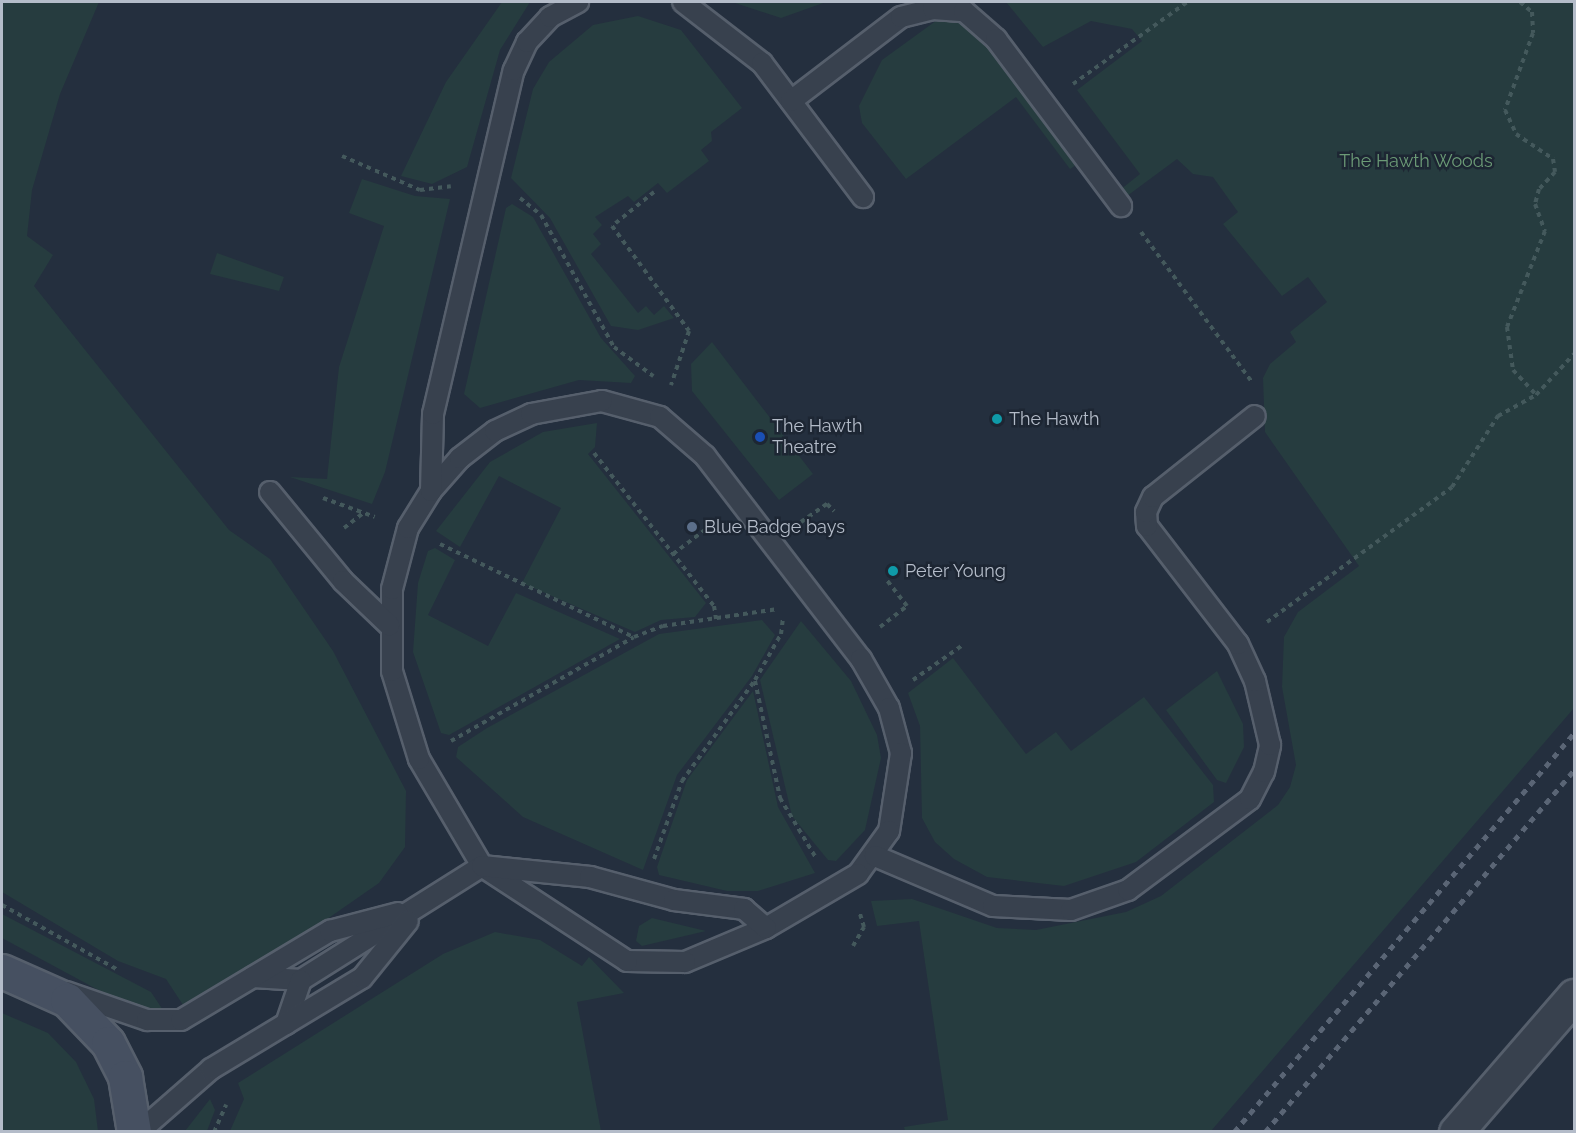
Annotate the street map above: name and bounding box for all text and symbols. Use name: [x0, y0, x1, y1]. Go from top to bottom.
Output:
park label: The Hawth Woods: [1339, 150, 1493, 172]
place label: The Hawth: [1009, 408, 1100, 430]
marker: The Hawth: [990, 412, 1004, 426]
place label: The Hawth Theatre: [772, 416, 863, 458]
marker: The Hawth Theatre: [753, 430, 767, 444]
place label: Blue Badge bays: [704, 516, 845, 538]
marker: Blue Badge bays: [685, 520, 699, 534]
place label: Peter Young: [905, 560, 1007, 582]
marker: Peter Young: [886, 564, 900, 578]

